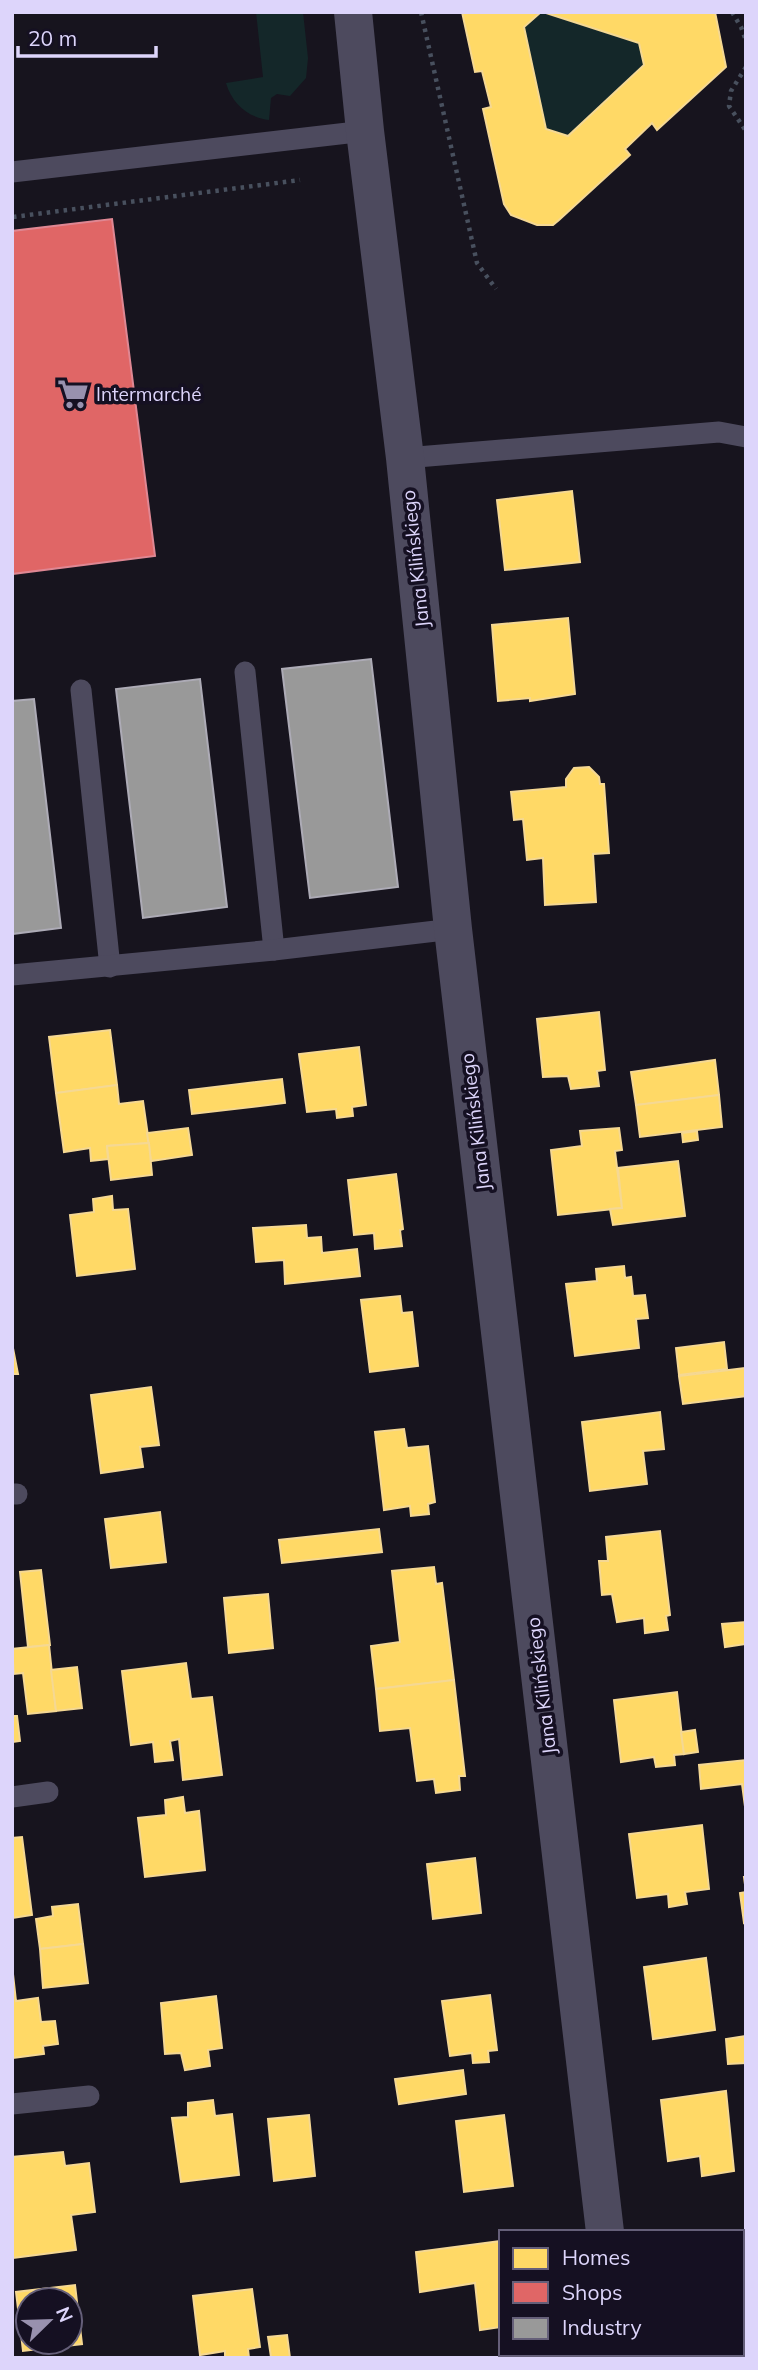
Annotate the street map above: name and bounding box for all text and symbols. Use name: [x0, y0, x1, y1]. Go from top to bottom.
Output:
scale bar: [18, 14, 156, 58]
text: 20 m: [28, 25, 77, 51]
supermarket icon: Intermarché: [56, 377, 90, 411]
place label: Intermarché: [96, 382, 202, 406]
street label: Jana Kilińskiego: [396, 489, 434, 629]
street label: Jana Kilińskiego: [455, 1052, 495, 1192]
street label: Jana Kilińskiego: [521, 1616, 561, 1756]
legend: [499, 2230, 744, 2356]
text: Homes: [562, 2244, 630, 2270]
text: Shops: [562, 2279, 622, 2305]
north arrow: [14, 2286, 84, 2356]
text: N: [51, 2303, 78, 2326]
text: Industry: [562, 2314, 642, 2340]

